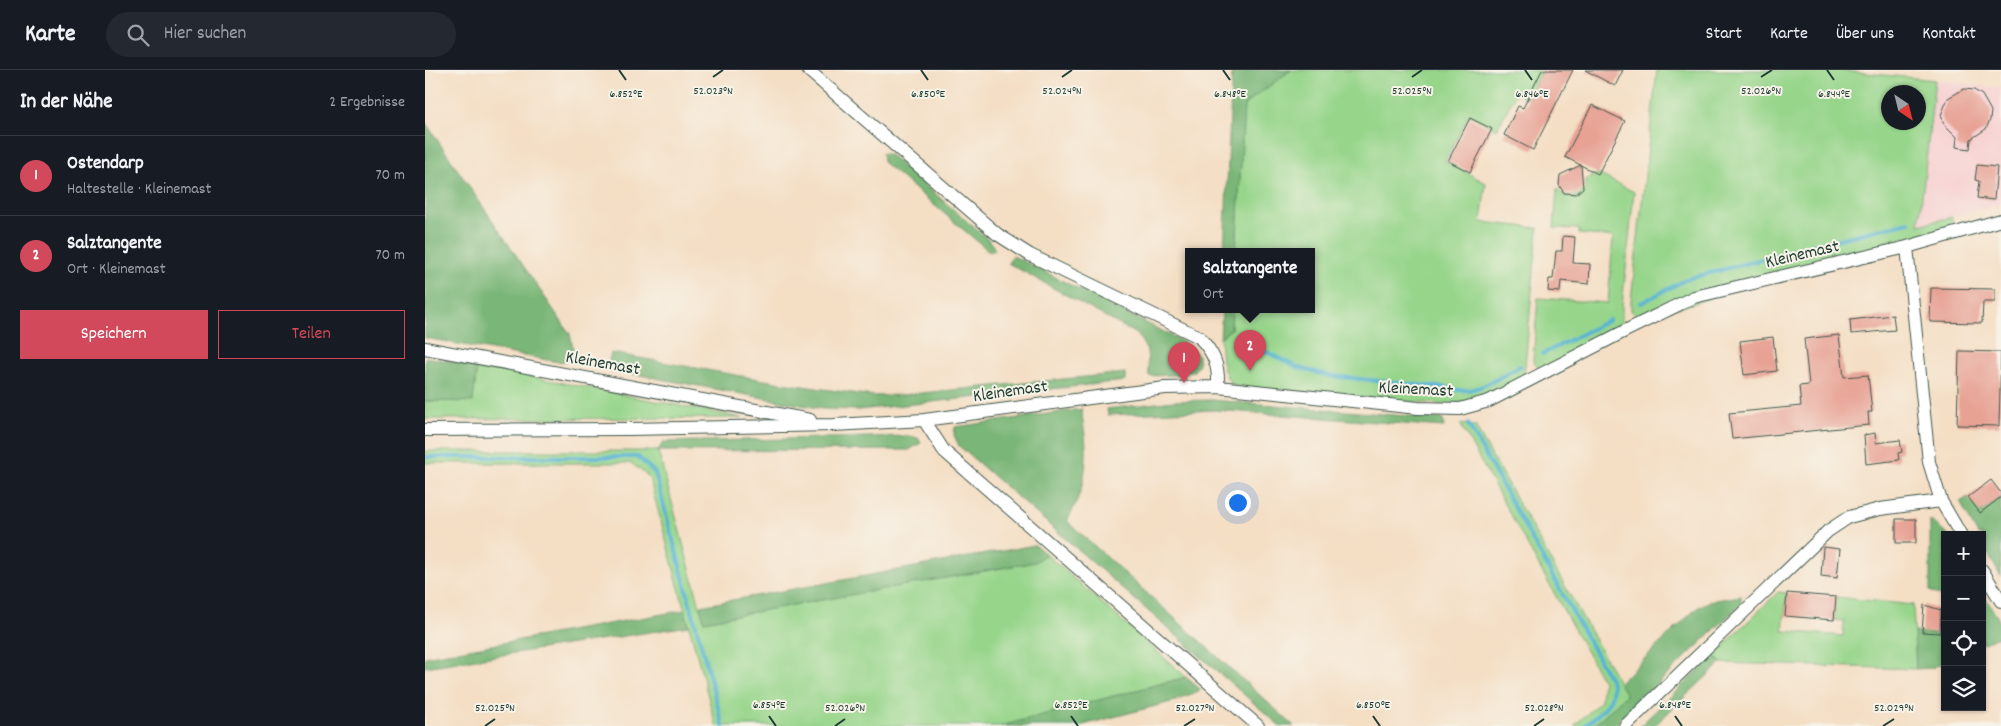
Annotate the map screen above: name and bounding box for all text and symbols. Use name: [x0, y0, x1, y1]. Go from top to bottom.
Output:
search box: [106, 12, 456, 57]
text: Karte: [25, 18, 76, 52]
icon: search: [124, 21, 152, 49]
text: Hier suchen: [164, 21, 246, 48]
text: Start: [1706, 22, 1742, 47]
text: Karte: [1770, 22, 1808, 47]
text: Über uns: [1836, 22, 1894, 47]
text: Kontakt: [1922, 22, 1976, 47]
text: 52.023°N: [693, 83, 733, 100]
text: 52.024°N: [1042, 83, 1082, 100]
text: 52.025°N: [1392, 83, 1432, 100]
text: 52.026°N: [1741, 83, 1781, 100]
north arrow: [1881, 85, 1926, 130]
text: 6.852°E: [610, 86, 643, 103]
text: 6.850°E: [911, 86, 946, 103]
text: 6.848°E: [1214, 86, 1246, 103]
text: 6.846°E: [1516, 86, 1549, 103]
text: 6.844°E: [1818, 86, 1851, 103]
text: In der Nähe: [20, 88, 112, 118]
text: 2 Ergebnisse: [329, 91, 405, 114]
text: Ostendarp: [67, 151, 144, 178]
text: 1: [34, 164, 38, 187]
text: 70 m: [375, 164, 405, 187]
text: Haltestelle · Kleinemast: [67, 178, 212, 201]
text: Salztangente: [67, 231, 162, 258]
street label: Kleinemast: [1763, 235, 1842, 276]
text: 2: [33, 244, 40, 267]
text: 70 m: [375, 244, 405, 267]
popup: [1185, 248, 1315, 313]
text: Salztangente: [1203, 256, 1297, 283]
text: Ort · Kleinemast: [67, 258, 166, 281]
text: Ort: [1203, 283, 1224, 306]
button: Speichern: [20, 310, 208, 359]
button: Teilen: [218, 310, 405, 359]
pin: 2: [1234, 330, 1266, 371]
pin: 1: [1168, 342, 1200, 383]
street label: Kleinemast: [563, 346, 642, 383]
street label: Kleinemast: [971, 375, 1050, 410]
street label: Kleinemast: [1378, 376, 1454, 405]
your location: [1225, 490, 1251, 516]
map controls: [1941, 531, 1986, 711]
button: +: [1941, 531, 1986, 576]
button: −: [1941, 576, 1986, 621]
button: locate: [1941, 621, 1986, 666]
button: layers: [1941, 666, 1986, 711]
text: 6.854°E: [753, 697, 786, 714]
text: 6.852°E: [1055, 697, 1088, 714]
text: 6.850°E: [1356, 697, 1391, 714]
text: 6.848°E: [1659, 697, 1691, 714]
text: 52.025°N: [475, 700, 515, 717]
text: 52.026°N: [825, 700, 865, 717]
text: 52.027°N: [1176, 700, 1215, 717]
text: 52.028°N: [1524, 700, 1564, 717]
text: 52.029°N: [1874, 700, 1914, 717]

